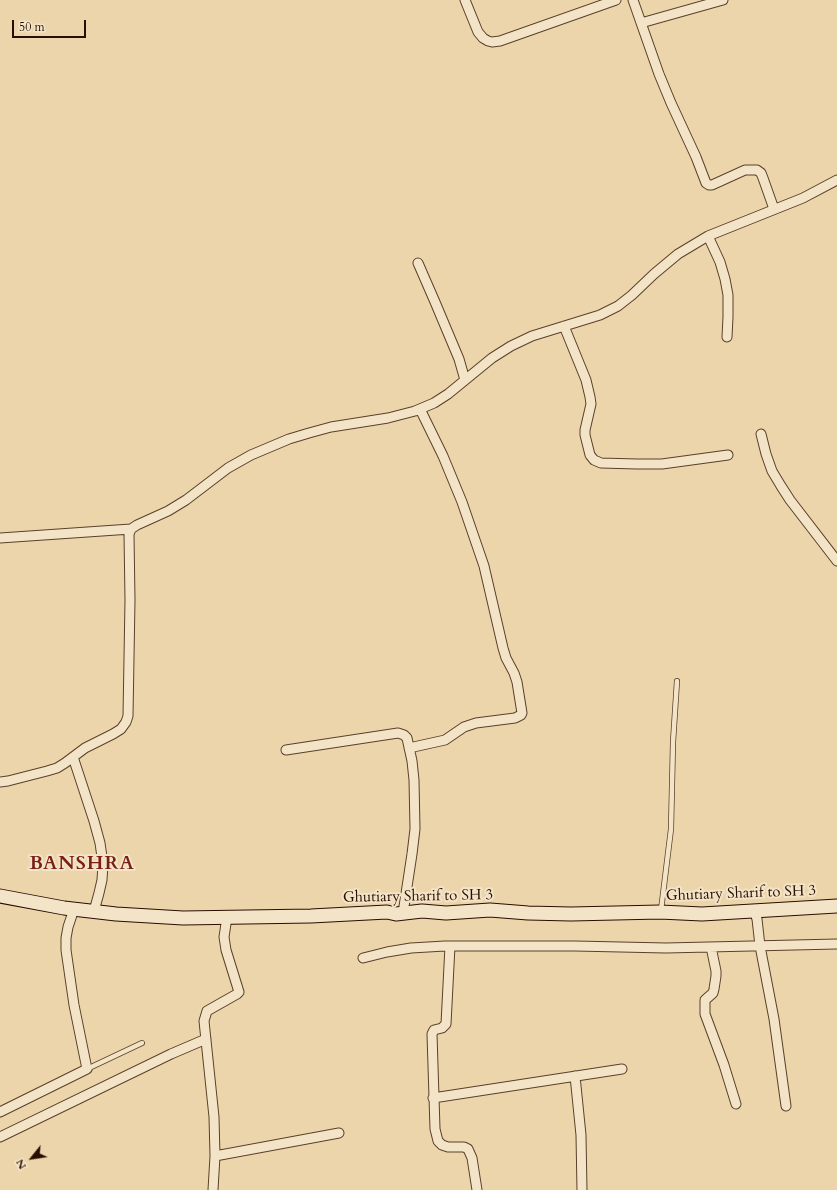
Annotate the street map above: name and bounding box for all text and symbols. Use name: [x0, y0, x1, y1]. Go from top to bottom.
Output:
scale bar: [14, 12, 88, 38]
text: 50 m: [19, 19, 45, 35]
district label: BANSHRA: [29, 854, 135, 876]
street label: Ghutiary Sharif to SH 3: [666, 882, 816, 906]
street label: Ghutiary Sharif to SH 3: [343, 887, 493, 907]
north arrow: [12, 1138, 52, 1178]
text: N: [12, 1156, 30, 1172]

